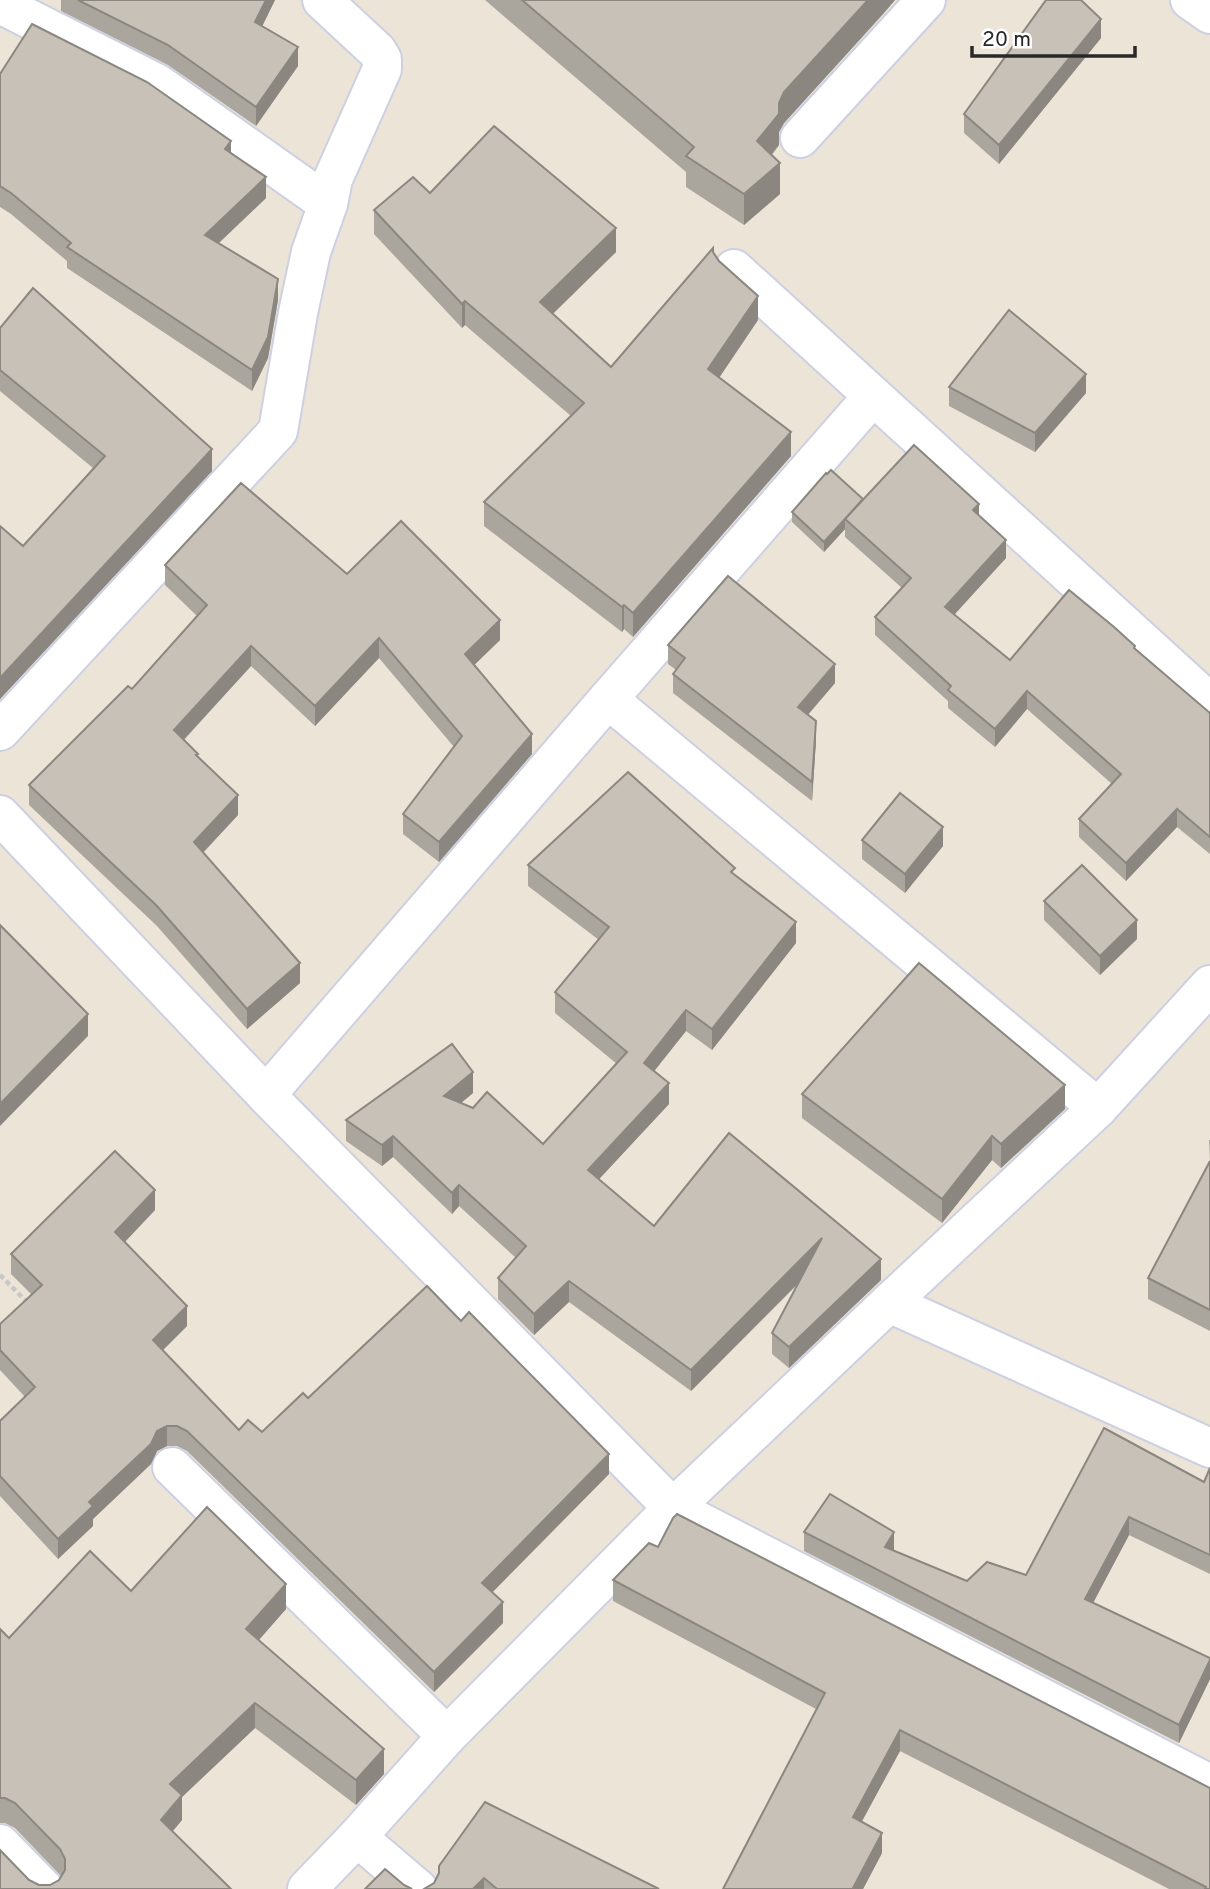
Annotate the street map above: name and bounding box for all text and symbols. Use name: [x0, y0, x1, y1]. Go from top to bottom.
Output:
scale bar: [972, 14, 1135, 58]
text: 20 m: [982, 27, 1031, 54]

